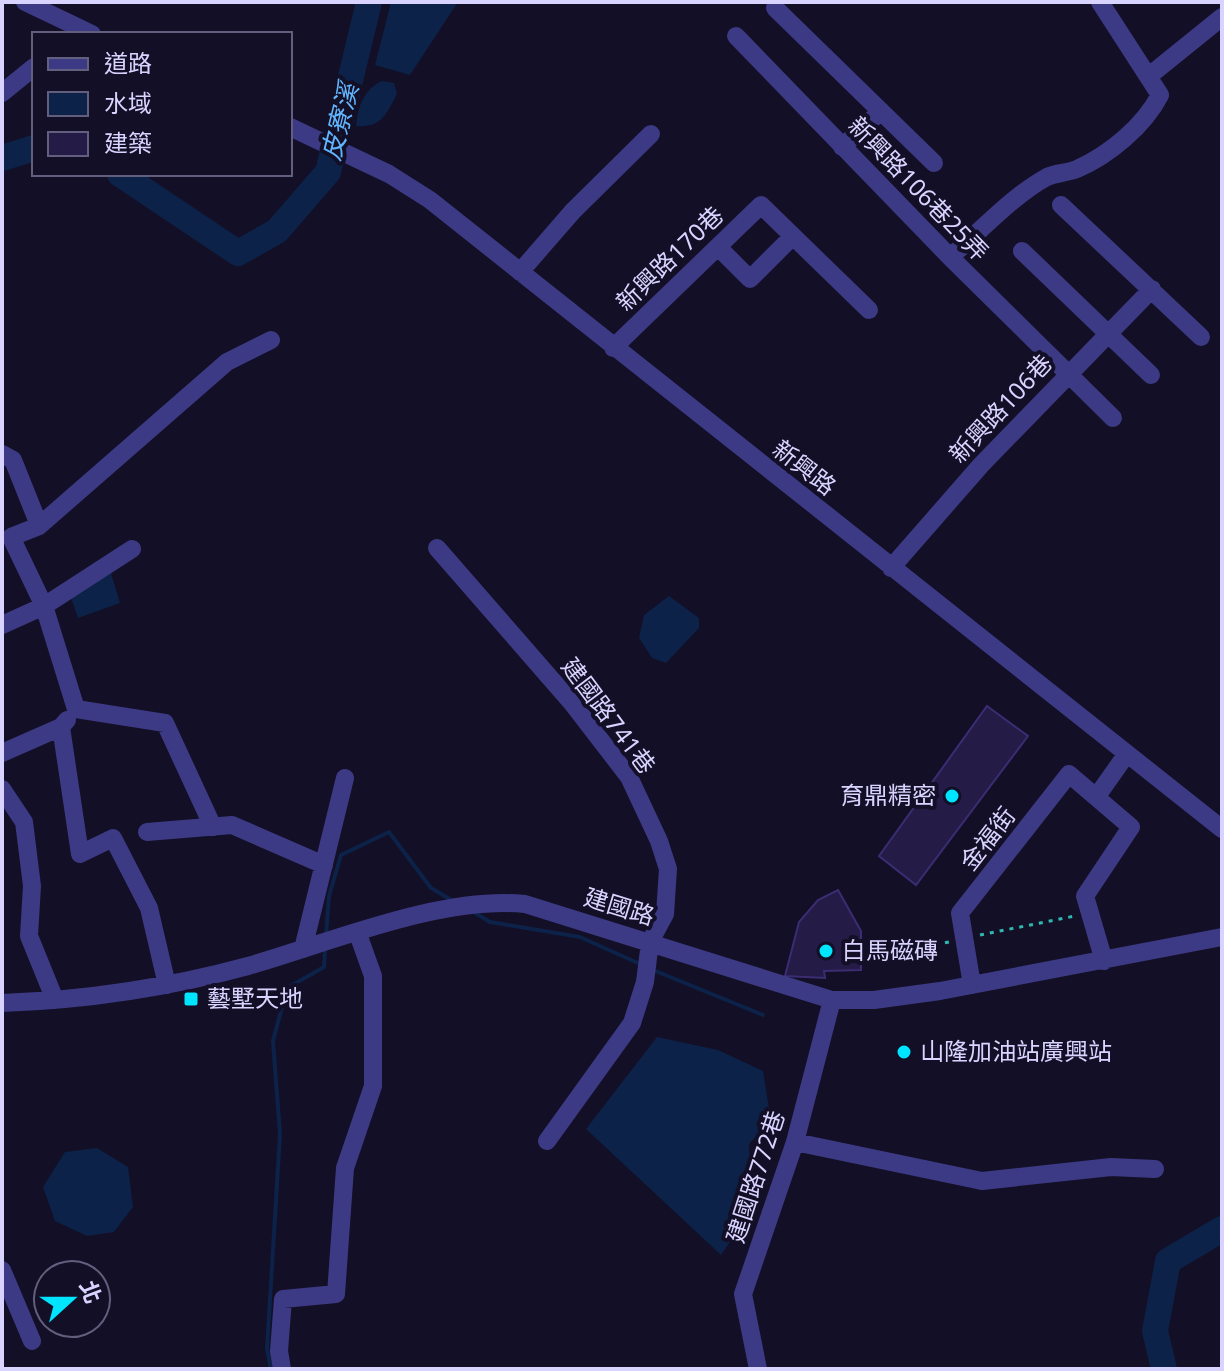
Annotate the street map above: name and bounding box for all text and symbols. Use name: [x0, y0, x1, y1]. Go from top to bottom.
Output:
legend: [32, 32, 292, 176]
text: 道路: [104, 46, 152, 79]
water label: 皮寮溪: [312, 76, 367, 164]
text: 水域: [104, 86, 152, 119]
street label: 新興路106巷25弄: [842, 109, 996, 267]
text: 建築: [104, 126, 152, 159]
street label: 新興路170巷: [608, 198, 730, 317]
street label: 新興路106巷: [941, 347, 1059, 469]
street label: 新興路: [766, 432, 843, 502]
street label: 建國路741巷: [555, 650, 664, 780]
place label: 育鼎精密: [840, 778, 936, 811]
marker: 育鼎精密: [943, 787, 961, 805]
street label: 金福街: [952, 800, 1022, 877]
street label: 建國路: [580, 879, 659, 932]
place label: 白馬磁磚: [842, 933, 938, 966]
marker: 白馬磁磚: [817, 942, 835, 960]
place label: 藝墅天地: [207, 981, 303, 1014]
marker: 藝墅天地: [182, 990, 200, 1008]
place label: 山隆加油站廣興站: [920, 1034, 1112, 1067]
marker: 山隆加油站廣興站: [895, 1043, 913, 1061]
street label: 建國路772巷: [718, 1106, 791, 1247]
north arrow: [32, 1259, 112, 1339]
text: 北: [74, 1276, 110, 1307]

